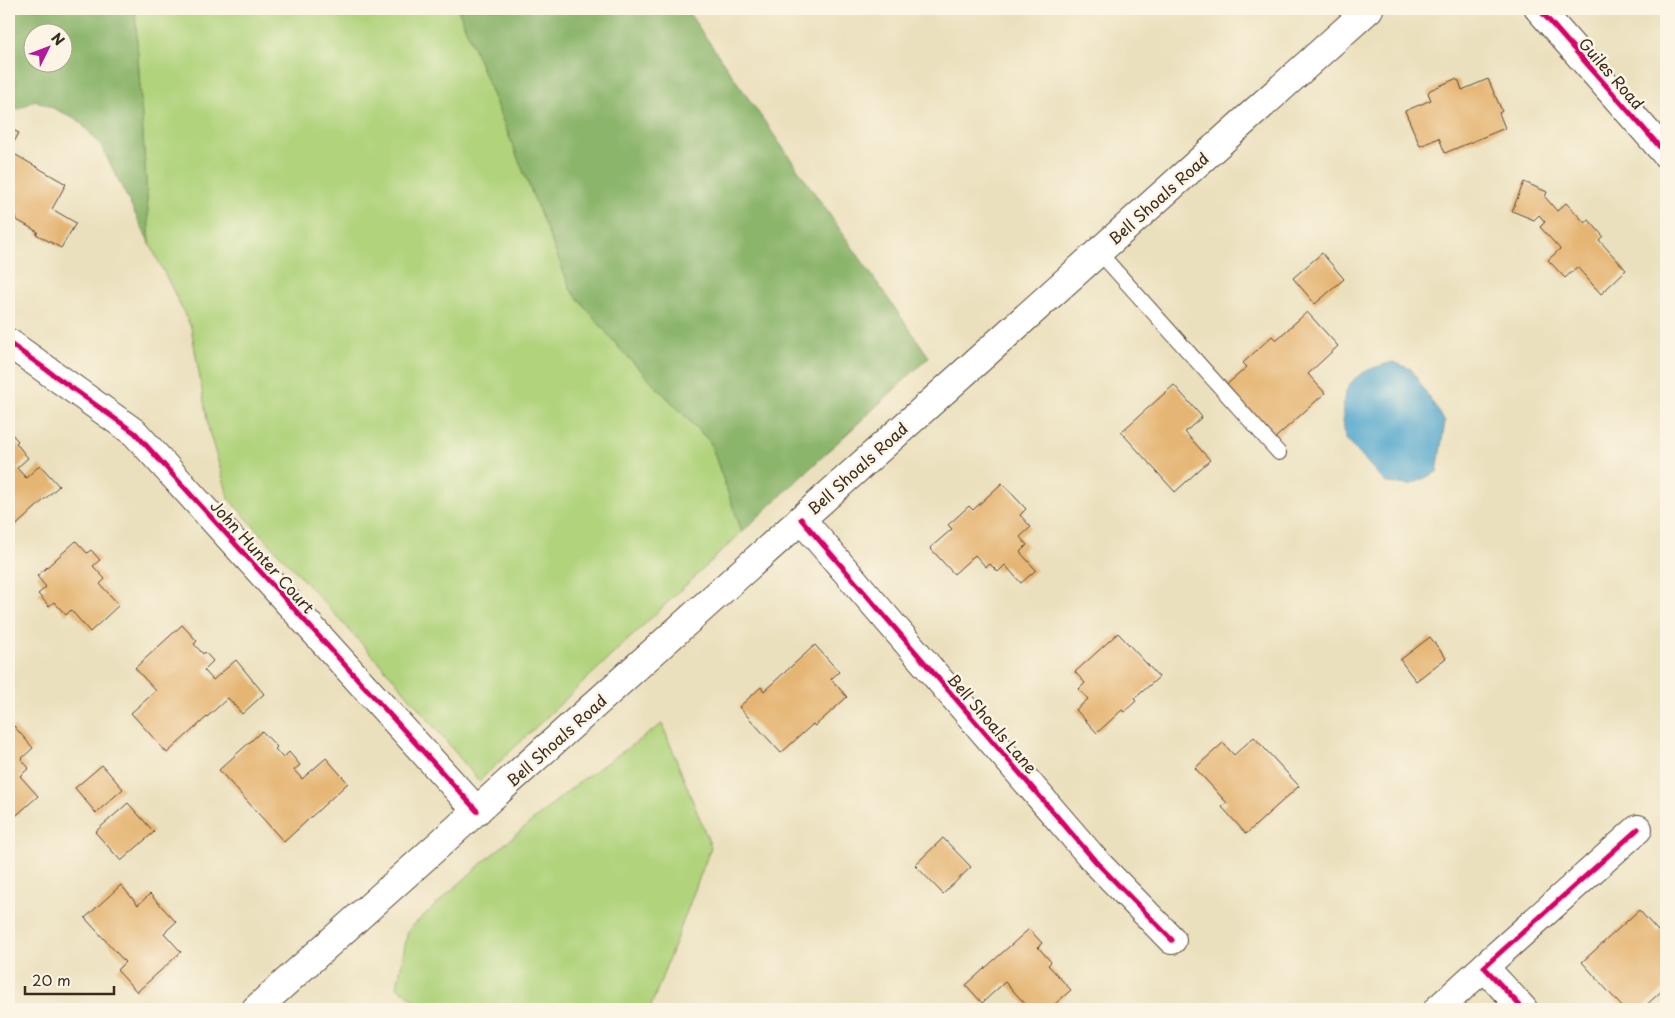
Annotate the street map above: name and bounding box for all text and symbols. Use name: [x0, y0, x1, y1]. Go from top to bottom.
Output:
north arrow: [22, 22, 72, 72]
text: N: [47, 28, 70, 50]
street label: Guiles Road: [1574, 32, 1650, 114]
street label: Bell Shoals Road: [1102, 146, 1214, 250]
street label: Bell Shoals Road: [801, 416, 913, 520]
street label: John Hunter Court: [205, 494, 321, 619]
street label: Bell Shoals Lane: [943, 667, 1043, 779]
street label: Bell Shoals Road: [500, 688, 612, 792]
scale bar: [25, 963, 114, 995]
text: 20 m: [32, 968, 71, 991]

